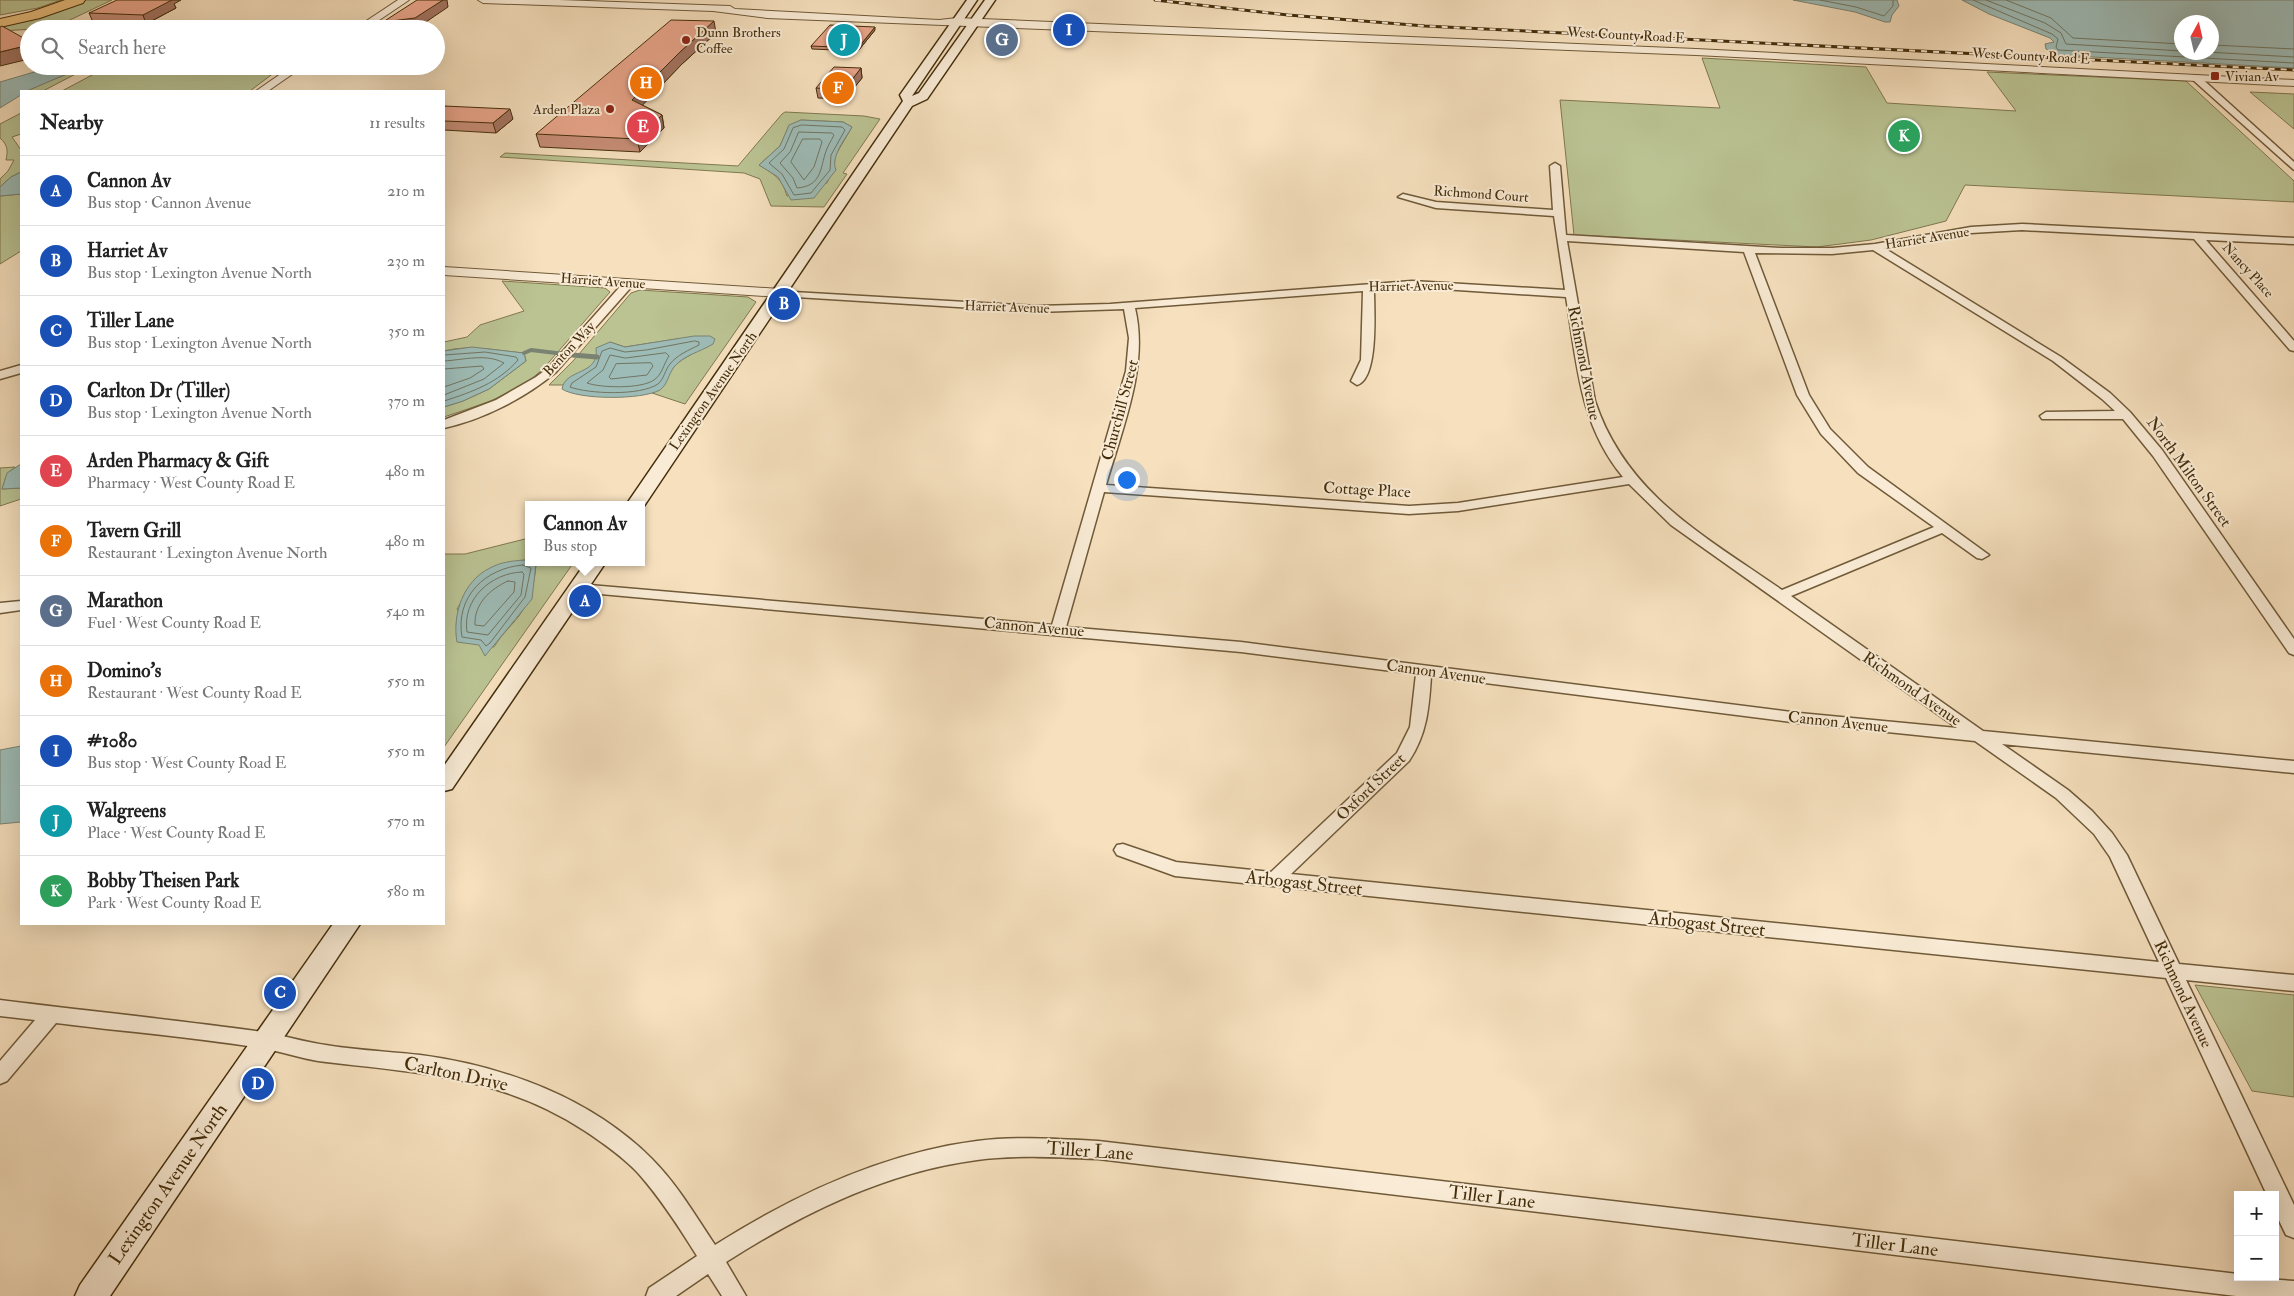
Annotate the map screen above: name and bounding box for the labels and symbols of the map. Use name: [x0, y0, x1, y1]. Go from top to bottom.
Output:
pin: I: [1053, 11, 1085, 49]
north arrow: [2174, 15, 2219, 60]
pin: J: [828, 21, 860, 59]
pin: G: [986, 21, 1018, 59]
street label: West County Road E: [1565, 23, 1686, 48]
place label: Dunn Brothers Coffee: [696, 24, 781, 57]
marker: Dunn Brothers Coffee: [680, 34, 692, 46]
street label: West County Road E: [1970, 44, 2091, 69]
pin: H: [630, 64, 662, 102]
place label: Vivian Av: [2225, 68, 2280, 85]
pin: F: [822, 69, 854, 107]
marker: Vivian Av: [2209, 70, 2221, 82]
place label: Arden Plaza: [532, 101, 600, 118]
marker: Arden Plaza: [604, 103, 616, 115]
pin: E: [627, 108, 659, 146]
pin: K: [1888, 117, 1920, 155]
street label: Richmond Court: [1433, 182, 1530, 206]
street label: Harriet Avenue: [1884, 223, 1971, 253]
street label: Nancy Place: [2218, 239, 2277, 302]
street label: Harriet Avenue: [560, 270, 646, 292]
street label: Harriet Avenue: [1368, 277, 1454, 295]
pin: B: [768, 285, 800, 323]
street label: Harriet Avenue: [964, 297, 1050, 317]
street label: Richmond Avenue: [1563, 304, 1605, 422]
street label: Benton Way: [539, 318, 600, 380]
street label: Lexington Avenue North: [666, 328, 761, 454]
street label: Churchill Street: [1097, 357, 1143, 463]
street label: North Milton Street: [2142, 413, 2236, 531]
your location: [1114, 467, 1140, 493]
street label: Cottage Place: [1323, 478, 1412, 502]
pin: A: [569, 582, 601, 620]
street label: Cannon Avenue: [983, 613, 1085, 641]
street label: Richmond Avenue: [1859, 647, 1966, 731]
street label: Cannon Avenue: [1385, 655, 1487, 689]
street label: Cannon Avenue: [1787, 707, 1889, 737]
street label: Oxford Street: [1332, 749, 1410, 825]
street label: Arbogast Street: [1243, 865, 1364, 901]
street label: Arbogast Street: [1646, 906, 1767, 942]
street label: Richmond Avenue: [2149, 937, 2217, 1051]
pin: C: [264, 974, 296, 1012]
street label: Carlton Drive: [402, 1051, 510, 1097]
pin: D: [242, 1065, 274, 1103]
street label: Lexington Avenue North: [103, 1099, 233, 1269]
street label: Tiller Lane: [1046, 1136, 1134, 1166]
street label: Tiller Lane: [1447, 1180, 1537, 1214]
street label: Tiller Lane: [1850, 1228, 1940, 1262]

